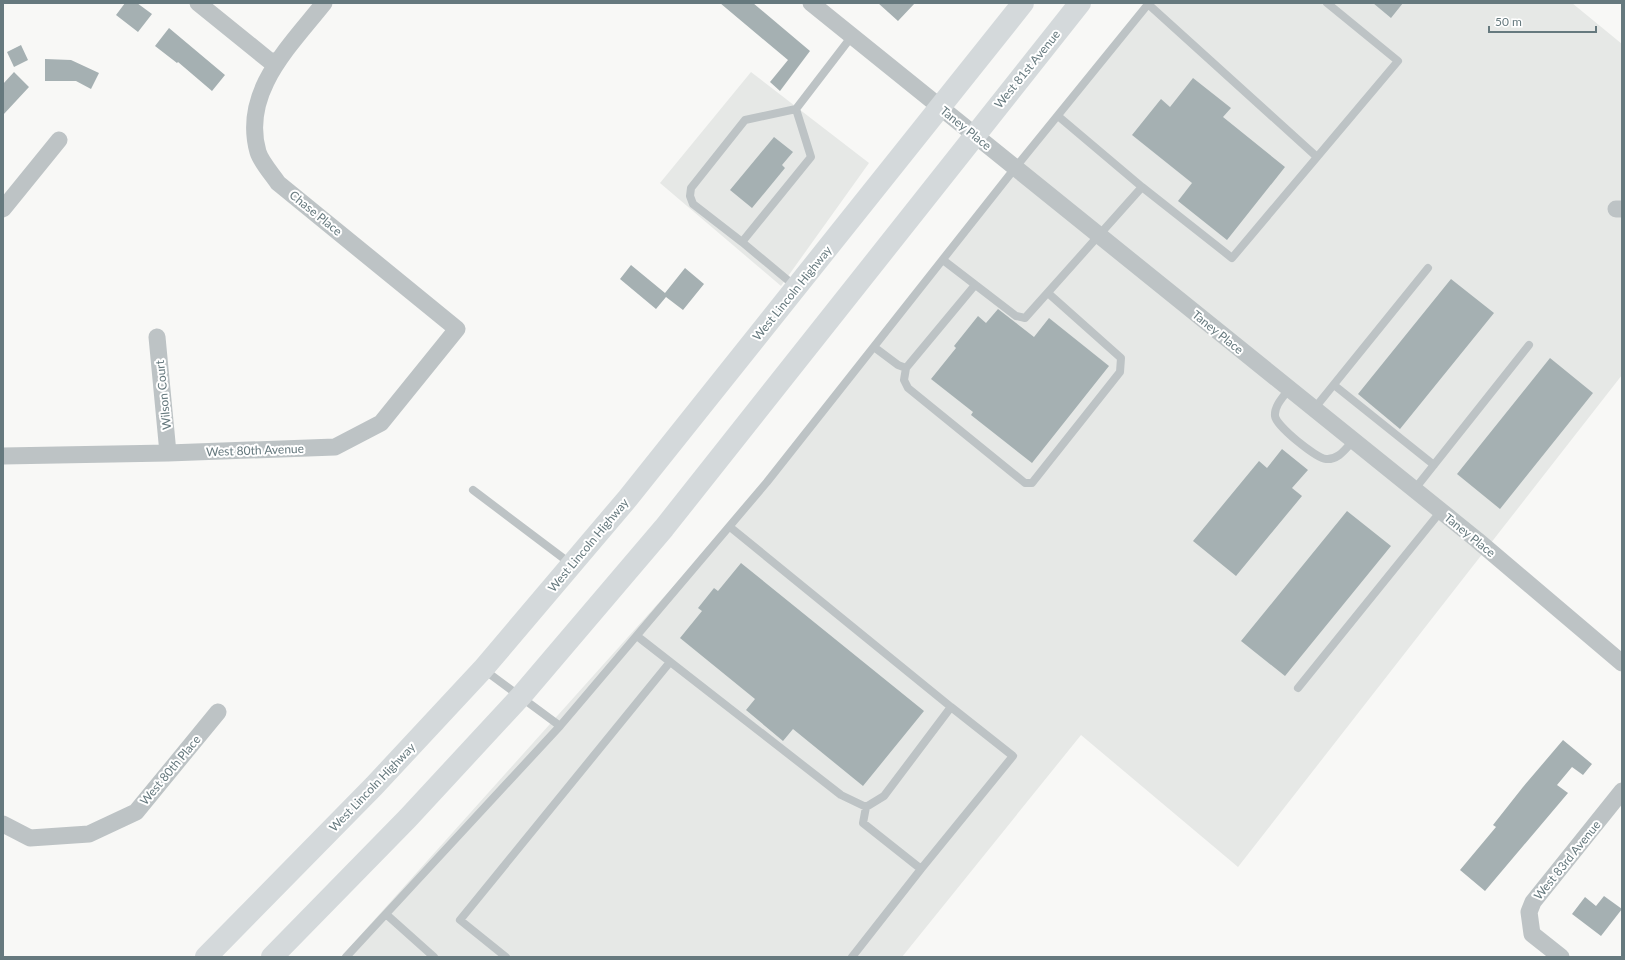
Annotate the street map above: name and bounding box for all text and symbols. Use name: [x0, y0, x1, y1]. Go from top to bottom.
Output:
scale bar: [1489, 8, 1596, 34]
text: 50 m: [1495, 14, 1522, 29]
street label: West 81st Avenue: [991, 27, 1063, 111]
street label: Taney Place: [937, 103, 995, 153]
street label: Chase Place: [287, 187, 345, 239]
street label: West Lincoln Highway: [749, 242, 835, 343]
street label: Taney Place: [1189, 307, 1247, 357]
street label: Wilson Court: [152, 359, 174, 431]
street label: West 80th Avenue: [206, 441, 304, 459]
street label: West Lincoln Highway: [544, 494, 632, 595]
street label: Taney Place: [1441, 510, 1499, 560]
street label: West 80th Place: [136, 732, 204, 808]
street label: West Lincoln Highway: [326, 739, 419, 835]
street label: West 83rd Avenue: [1530, 817, 1604, 903]

